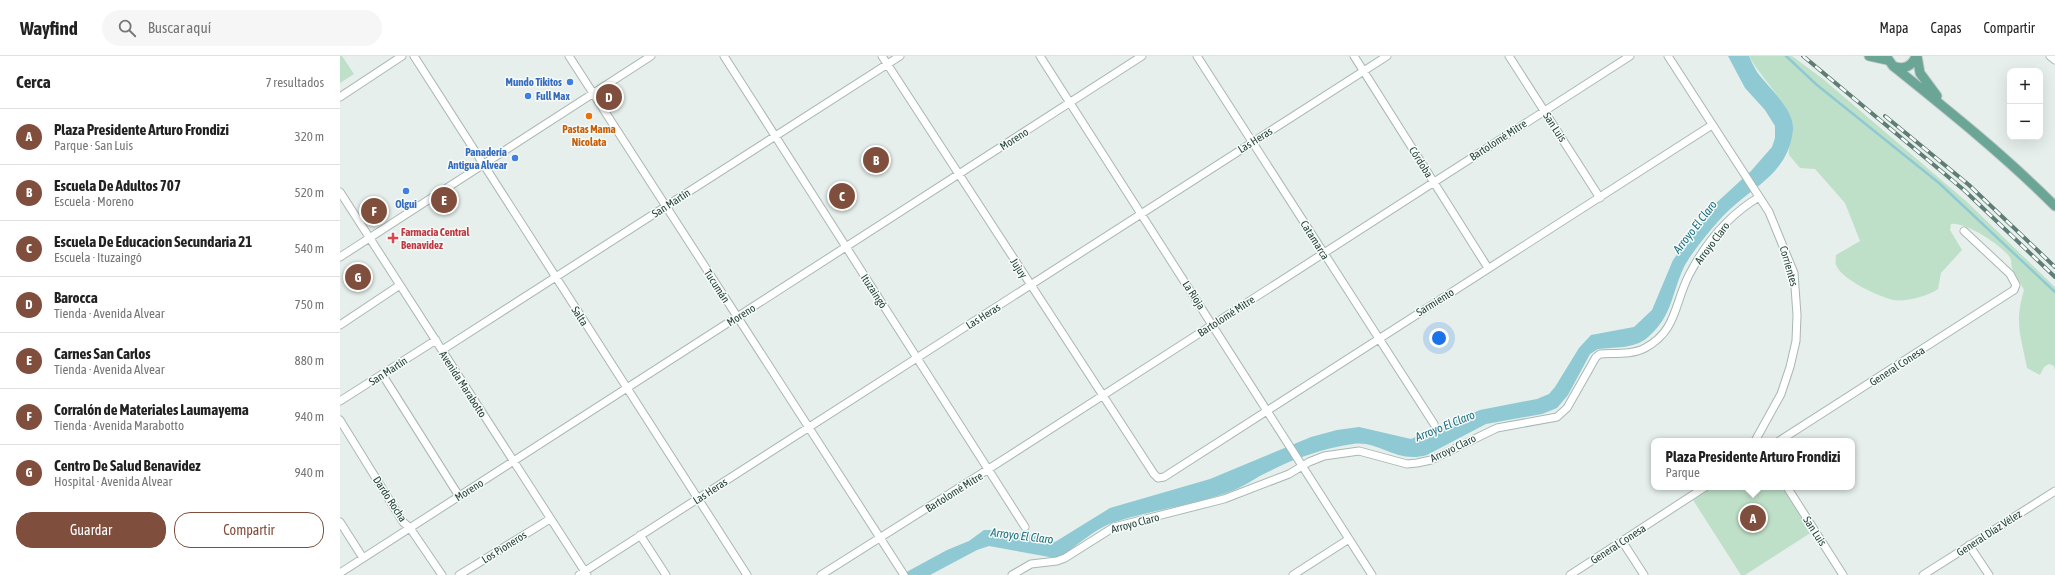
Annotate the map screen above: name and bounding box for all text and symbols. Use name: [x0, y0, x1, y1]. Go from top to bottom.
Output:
search box: [102, 10, 382, 46]
text: Wayfind: [20, 17, 78, 39]
icon: search: [116, 17, 138, 39]
text: Buscar aquí: [148, 19, 211, 36]
text: Mapa: [1880, 20, 1909, 36]
text: Capas: [1931, 20, 1962, 36]
text: Compartir: [1984, 20, 2035, 36]
map controls: [2007, 68, 2043, 140]
button: +: [2007, 68, 2043, 104]
text: Cerca: [16, 72, 51, 92]
text: 7 resultados: [265, 75, 324, 90]
place label: Mundo Tikitos: [506, 76, 562, 88]
marker: Mundo Tikitos: [565, 77, 575, 87]
pin: D: [596, 82, 622, 112]
place label: Full Max: [536, 90, 570, 102]
marker: Full Max: [523, 91, 533, 101]
button: −: [2007, 104, 2043, 140]
street label: San Luis: [1541, 110, 1569, 144]
marker: Pastas Mama Nicolata: [584, 111, 594, 121]
street label: Bartolomé Mitre: [1467, 117, 1529, 163]
text: Plaza Presidente Arturo Frondizi: [54, 121, 229, 138]
place label: Pastas Mama Nicolata: [562, 123, 616, 148]
street label: Moreno: [998, 125, 1030, 153]
street label: Las Heras: [1236, 125, 1274, 155]
text: A: [26, 129, 32, 144]
text: 320 m: [295, 129, 324, 144]
text: Parque · San Luis: [54, 138, 133, 153]
street label: Córdoba: [1407, 144, 1435, 180]
pin: B: [863, 145, 889, 175]
place label: Panadería Antigua Alvear: [447, 146, 508, 171]
marker: Panadería Antigua Alvear: [510, 153, 520, 163]
text: Escuela De Adultos 707: [54, 177, 181, 194]
pin: C: [829, 181, 855, 211]
text: B: [26, 185, 32, 200]
text: 520 m: [295, 185, 324, 200]
pin: E: [431, 185, 457, 215]
marker: Olgui: [401, 186, 411, 196]
street label: San Martín: [650, 186, 692, 220]
text: Escuela · Moreno: [54, 194, 134, 209]
pin: F: [361, 196, 387, 226]
place label: Olgui: [395, 198, 417, 210]
water label: Arroyo El Claro: [1669, 198, 1720, 257]
street label: Catamarca: [1298, 218, 1332, 262]
street label: Arroyo Claro: [1692, 220, 1732, 266]
place label: Farmacia Central Benavidez: [401, 226, 470, 251]
text: Escuela De Educacion Secundaria 21: [54, 233, 252, 250]
marker: Farmacia Central Benavidez: [388, 233, 398, 243]
text: C: [26, 241, 32, 256]
text: 540 m: [295, 241, 324, 256]
street label: Corrientes: [1778, 244, 1801, 288]
text: Escuela · Ituzaingó: [54, 250, 142, 265]
street label: Jujuy: [1008, 256, 1030, 281]
pin: G: [345, 262, 371, 292]
street label: Tucumán: [702, 267, 732, 305]
street label: Ituzaingó: [859, 272, 889, 310]
street label: La Rioja: [1180, 278, 1208, 312]
street label: Sarmiento: [1414, 286, 1456, 318]
text: Barocca: [54, 289, 98, 306]
street label: Bartolomé Mitre: [1195, 293, 1257, 339]
text: D: [25, 297, 33, 312]
text: 750 m: [295, 297, 324, 312]
street label: Moreno: [725, 301, 757, 329]
street label: Las Heras: [964, 301, 1002, 331]
street label: Salta: [569, 304, 591, 328]
text: Tienda · Avenida Alvear: [54, 306, 165, 321]
your location: [1429, 328, 1449, 348]
street label: General Conesa: [1867, 344, 1927, 388]
text: Carnes San Carlos: [54, 345, 151, 362]
street label: Avenida Marabotto: [437, 348, 489, 420]
text: E: [26, 353, 32, 368]
text: 880 m: [295, 353, 324, 368]
street label: San Martín: [367, 354, 409, 388]
text: Tienda · Avenida Alvear: [54, 362, 165, 377]
text: Corralón de Materiales Laumayema: [54, 401, 249, 418]
water label: Arroyo El Claro: [1412, 408, 1477, 445]
text: F: [26, 409, 32, 424]
text: 940 m: [295, 409, 324, 424]
text: Tienda · Avenida Marabotto: [54, 418, 184, 433]
street label: Arroyo Claro: [1428, 432, 1478, 464]
popup: [1651, 438, 1855, 490]
text: Plaza Presidente Arturo Frondizi: [1666, 448, 1840, 465]
text: Centro De Salud Benavidez: [54, 457, 201, 474]
text: G: [26, 465, 32, 480]
text: 940 m: [295, 465, 324, 480]
text: Parque: [1666, 465, 1700, 480]
street label: Bartolomé Mitre: [923, 470, 985, 514]
text: Hospital · Avenida Alvear: [54, 474, 172, 489]
street label: Dardo Rocha: [371, 474, 409, 524]
street label: Moreno: [453, 476, 485, 504]
street label: Las Heras: [691, 476, 729, 506]
pin: A: [1740, 503, 1766, 533]
street label: General Díaz Vélez: [1954, 508, 2024, 558]
street label: Arroyo Claro: [1110, 511, 1160, 535]
button: Guardar: [16, 512, 166, 548]
button: Compartir: [174, 512, 324, 548]
street label: San Luis: [1801, 514, 1829, 548]
street label: General Conesa: [1588, 522, 1648, 566]
water label: Arroyo El Claro: [989, 525, 1054, 547]
street label: Los Pioneros: [479, 529, 529, 565]

